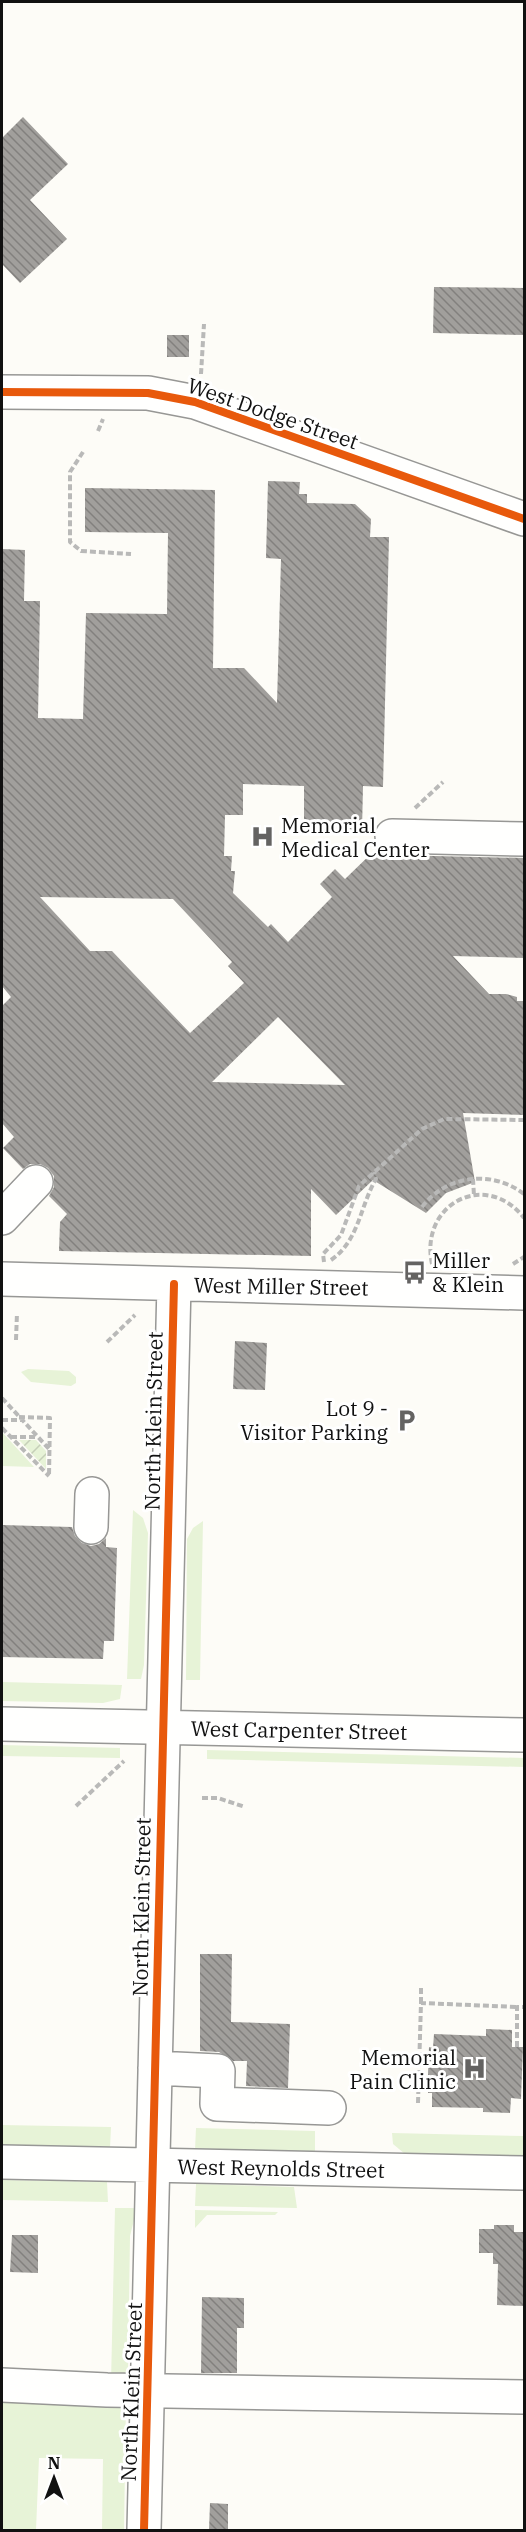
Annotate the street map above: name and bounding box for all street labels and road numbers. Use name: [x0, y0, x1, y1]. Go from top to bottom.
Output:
street label: West Dodge Street: [184, 371, 362, 455]
street label: West Miller Street: [193, 1270, 369, 1302]
street label: North Klein Street: [137, 1331, 169, 1511]
street label: West Carpenter Street: [190, 1714, 408, 1746]
street label: North Klein Street: [125, 1817, 157, 1997]
street label: West Reynolds Street: [177, 2152, 385, 2184]
street label: North Klein Street: [114, 2302, 148, 2482]

